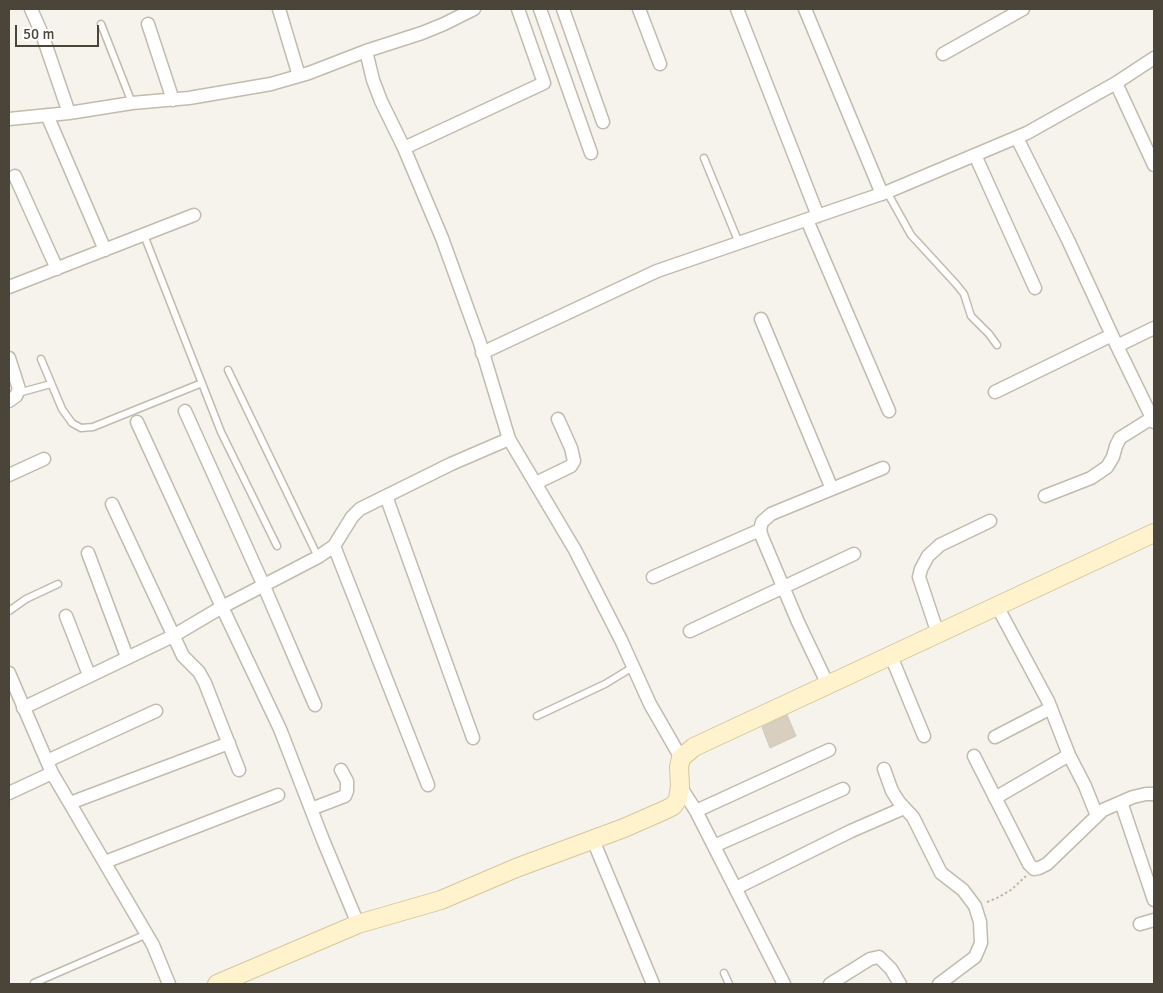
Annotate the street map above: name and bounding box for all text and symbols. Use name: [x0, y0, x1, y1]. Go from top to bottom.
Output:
scale bar: [18, 15, 101, 47]
text: 50 m: [23, 25, 54, 43]

